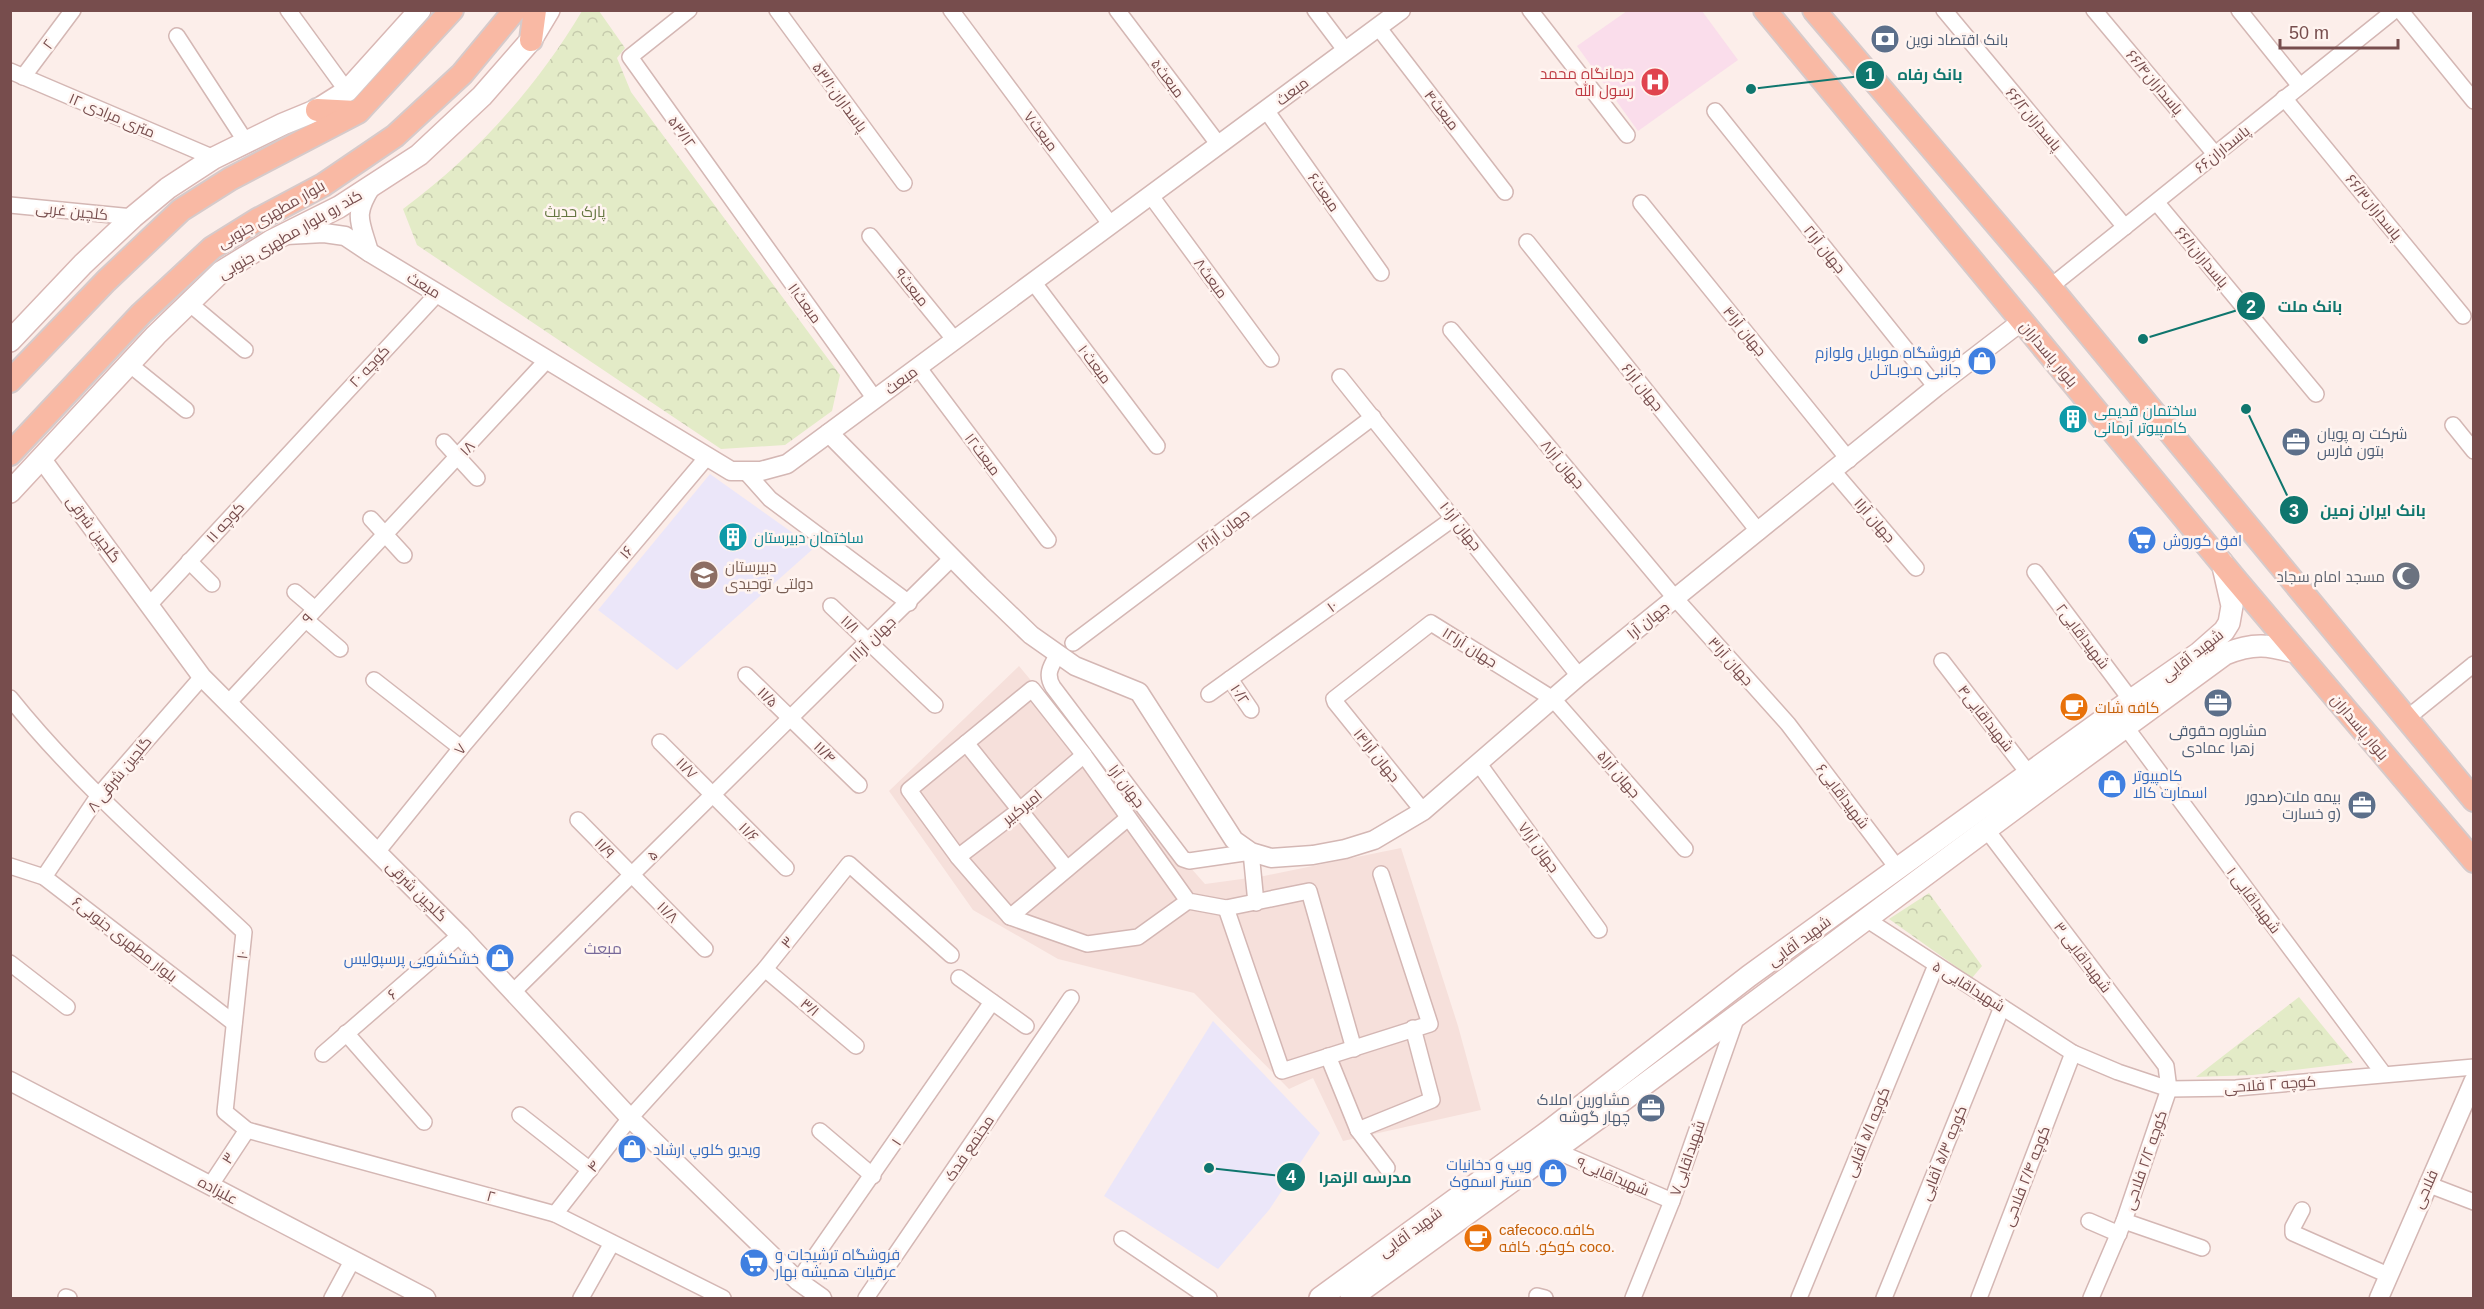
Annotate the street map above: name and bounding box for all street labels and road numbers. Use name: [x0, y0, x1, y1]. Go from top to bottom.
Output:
street label: ۲: [39, 36, 57, 52]
street label: پاسداران۶۶/۴: [2121, 46, 2187, 119]
street label: مبعث۵: [1148, 55, 1188, 101]
street label: پاسداران۵۳/۱۰: [807, 59, 871, 136]
street label: مبعث: [1273, 73, 1311, 109]
street label: پاسداران۶۶/۲: [2001, 84, 2065, 155]
street label: مبعث۴: [1421, 87, 1463, 133]
street label: ۱۲ متری مرادی: [66, 89, 158, 143]
street label: مبعث۷: [1021, 108, 1061, 154]
street label: ۵۳/۱۲: [665, 113, 699, 151]
street label: پاسداران۶۶: [2191, 122, 2254, 178]
street label: مبعث۶: [1305, 170, 1343, 214]
street label: پاسداران۶۶/۳: [2341, 171, 2406, 245]
street label: بلوار مطهری جنوبی: [214, 176, 329, 253]
street label: کند رو بلوار مطهری جنوبی: [215, 186, 366, 284]
street label: کلچین غربی: [35, 199, 109, 225]
street label: جهان آرا۲: [1799, 222, 1849, 278]
street label: پاسداران۶۶/۱: [2170, 223, 2232, 292]
street label: مبعث۸: [1191, 255, 1231, 301]
street label: مبعث۹: [892, 265, 932, 309]
street label: مبعث: [404, 268, 444, 302]
street label: مبعث۱۱: [785, 280, 825, 326]
street label: جهان آرا۴: [1718, 303, 1770, 360]
street label: بلوار پاسداران: [2015, 318, 2081, 392]
street label: مبعث۱۰: [1075, 341, 1115, 387]
street label: کوچه ۲۰: [345, 342, 394, 392]
street label: جهان آرا۶: [1617, 360, 1667, 415]
street label: مبعث: [882, 362, 920, 398]
street label: مبعث۱۲: [962, 430, 1004, 478]
street label: جهان آرا۸: [1536, 436, 1588, 493]
street label: ۱۸: [456, 437, 478, 459]
street label: گلچین شرقی: [62, 492, 125, 567]
street label: جهان آرا۱: [1850, 494, 1899, 547]
street label: کوچه ۱۱: [202, 498, 249, 547]
street label: جهان آرا۱۰: [1435, 498, 1485, 555]
street label: جهان آرا۱۶: [1194, 505, 1254, 557]
street label: ۱۶: [616, 542, 636, 562]
street label: ۱۰: [1324, 597, 1340, 615]
street label: جهان آرا: [1624, 598, 1674, 644]
street label: شهیداقایی۲: [2051, 600, 2113, 673]
street label: ۹: [298, 609, 316, 627]
street label: ۱۱/۱: [838, 612, 862, 636]
street label: جهان آرا۱۱: [845, 613, 900, 667]
street label: جهان آرا۱۲: [1438, 624, 1501, 672]
street label: شهید آقایی: [2158, 626, 2228, 686]
street label: جهان آرا۳: [1703, 633, 1757, 690]
street label: ۱۰/۲: [1227, 681, 1253, 707]
street label: شهیداقایی۴: [1953, 681, 2017, 756]
street label: ۱۱/۵: [754, 683, 782, 711]
street label: بلوار پاسداران: [2326, 691, 2392, 765]
street label: جهان آرا۱۴: [1349, 725, 1404, 786]
street label: ۸ گلچین شرقی: [83, 733, 156, 817]
street label: ۱۱/۴: [811, 738, 839, 766]
street label: ۷: [450, 740, 470, 758]
street label: جهان آرا۵: [1592, 747, 1644, 802]
street label: ۱۱/۷: [673, 754, 701, 782]
street label: شهیداقایی۶: [1812, 760, 1873, 833]
street label: جهان آرا: [1104, 761, 1148, 812]
street label: امیرکبیر: [998, 786, 1046, 829]
street label: جهان آرا۷: [1513, 818, 1563, 877]
street label: ۱۱/۶: [736, 819, 762, 845]
street label: ۱۱/۹: [592, 834, 618, 862]
street label: ۵: [643, 846, 661, 864]
street label: گلچین شرقی: [382, 857, 451, 926]
street label: ۱ شهیداقایی: [2222, 864, 2284, 938]
street label: بلوار مطهری جنوبی۶: [68, 893, 181, 987]
street label: ۱۱/۸: [654, 898, 682, 926]
street label: شهید آقایی: [1764, 912, 1835, 971]
street label: ۳ شهیداقایی: [2049, 918, 2115, 997]
street label: ۳: [777, 933, 797, 951]
street label: ۱۰: [233, 950, 251, 960]
street label: ۵ شهیداقایی: [1929, 957, 2008, 1017]
street label: ۶: [384, 985, 400, 1003]
street label: ۳/۱: [797, 994, 823, 1020]
street label: کوچه ۲ فلاحی: [2223, 1072, 2317, 1098]
street label: کوچه ۵/۱ آقایی: [1841, 1085, 1895, 1180]
street label: کوچه ۵/۳ آقایی: [1916, 1103, 1972, 1204]
street label: کوچه ۲/۲ فلاحی: [2120, 1108, 2172, 1213]
street label: مجتمع فدک: [941, 1112, 1000, 1186]
street label: شهیداقایی۷: [1666, 1118, 1710, 1199]
street label: کوچه ۲/۴ فلاحی: [1999, 1123, 2055, 1229]
street label: ۱: [888, 1135, 904, 1149]
street label: ۳: [218, 1149, 238, 1167]
street label: شهیداقایی۹: [1573, 1153, 1652, 1201]
street label: ۴: [583, 1157, 603, 1175]
street label: فلاحی: [2409, 1167, 2443, 1212]
street label: علیزاده: [195, 1173, 241, 1208]
street label: ۲: [485, 1187, 497, 1205]
street label: شهید آقایی: [1375, 1203, 1446, 1262]

